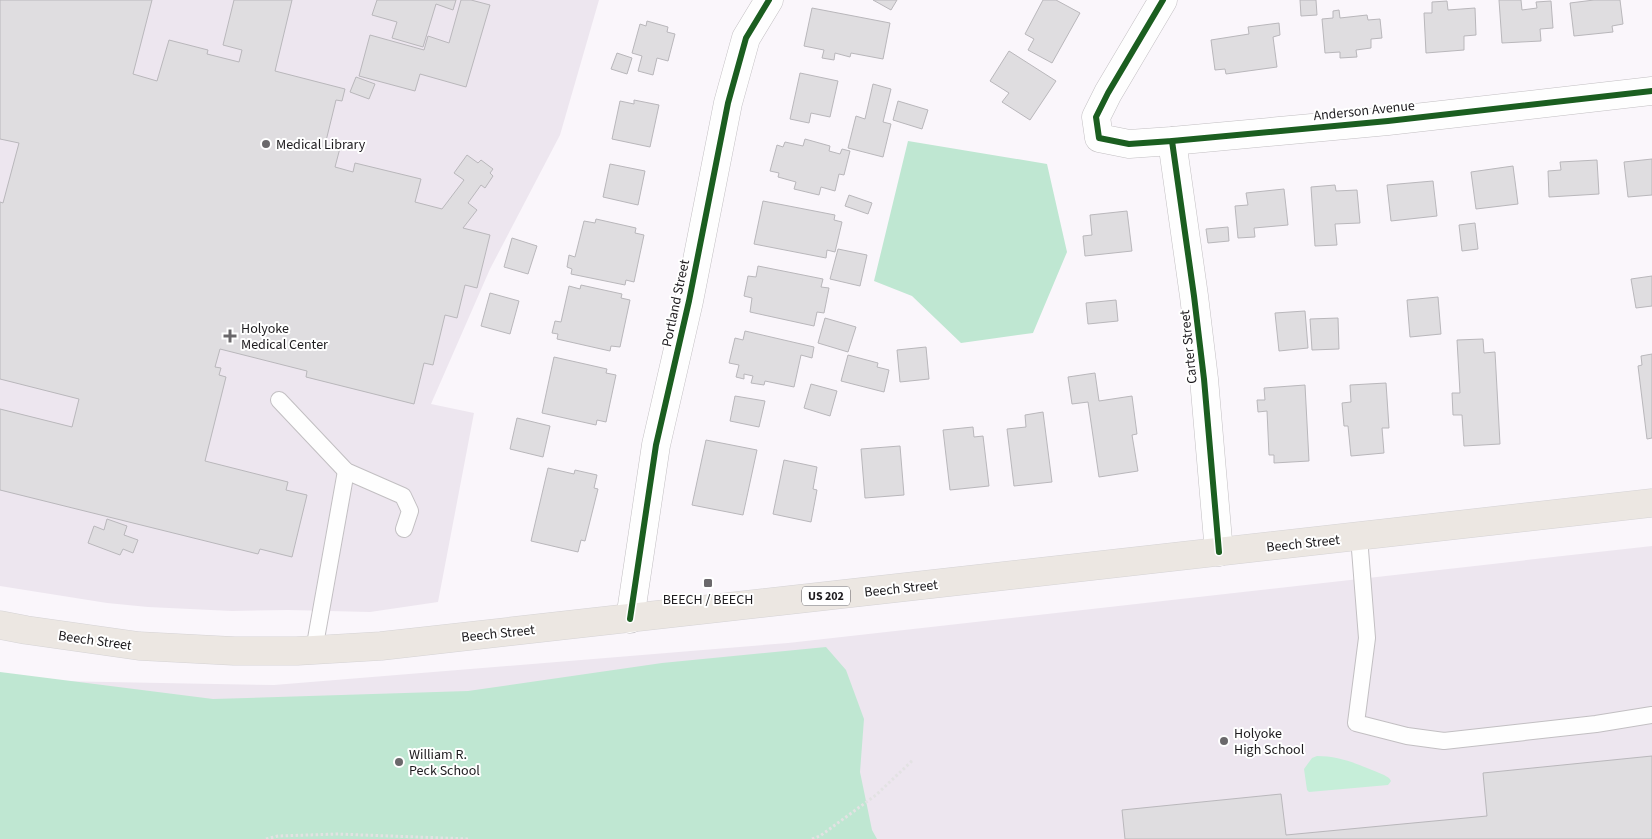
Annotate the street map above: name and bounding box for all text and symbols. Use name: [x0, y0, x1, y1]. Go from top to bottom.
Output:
street label: Anderson Avenue: [1312, 96, 1416, 126]
place label: Medical Library: [276, 135, 366, 155]
marker: Medical Library: [260, 138, 272, 150]
street label: Portland Street: [657, 257, 695, 349]
street label: Carter Street: [1175, 309, 1203, 385]
place label: Holyoke Medical Center: [241, 319, 328, 355]
marker: Holyoke Medical Center: [223, 329, 237, 343]
street label: Beech Street: [1265, 530, 1341, 558]
street label: Beech Street: [863, 575, 939, 603]
marker: BEECH / BEECH: [702, 577, 714, 589]
road number: US 202: [802, 586, 850, 606]
place label: BEECH / BEECH: [663, 590, 753, 610]
street label: Beech Street: [460, 620, 536, 648]
street label: Beech Street: [57, 626, 133, 656]
place label: Holyoke High School: [1234, 724, 1305, 760]
marker: Holyoke High School: [1218, 735, 1230, 747]
place label: William R. Peck School: [409, 745, 480, 781]
marker: William R. Peck School: [393, 756, 405, 768]

